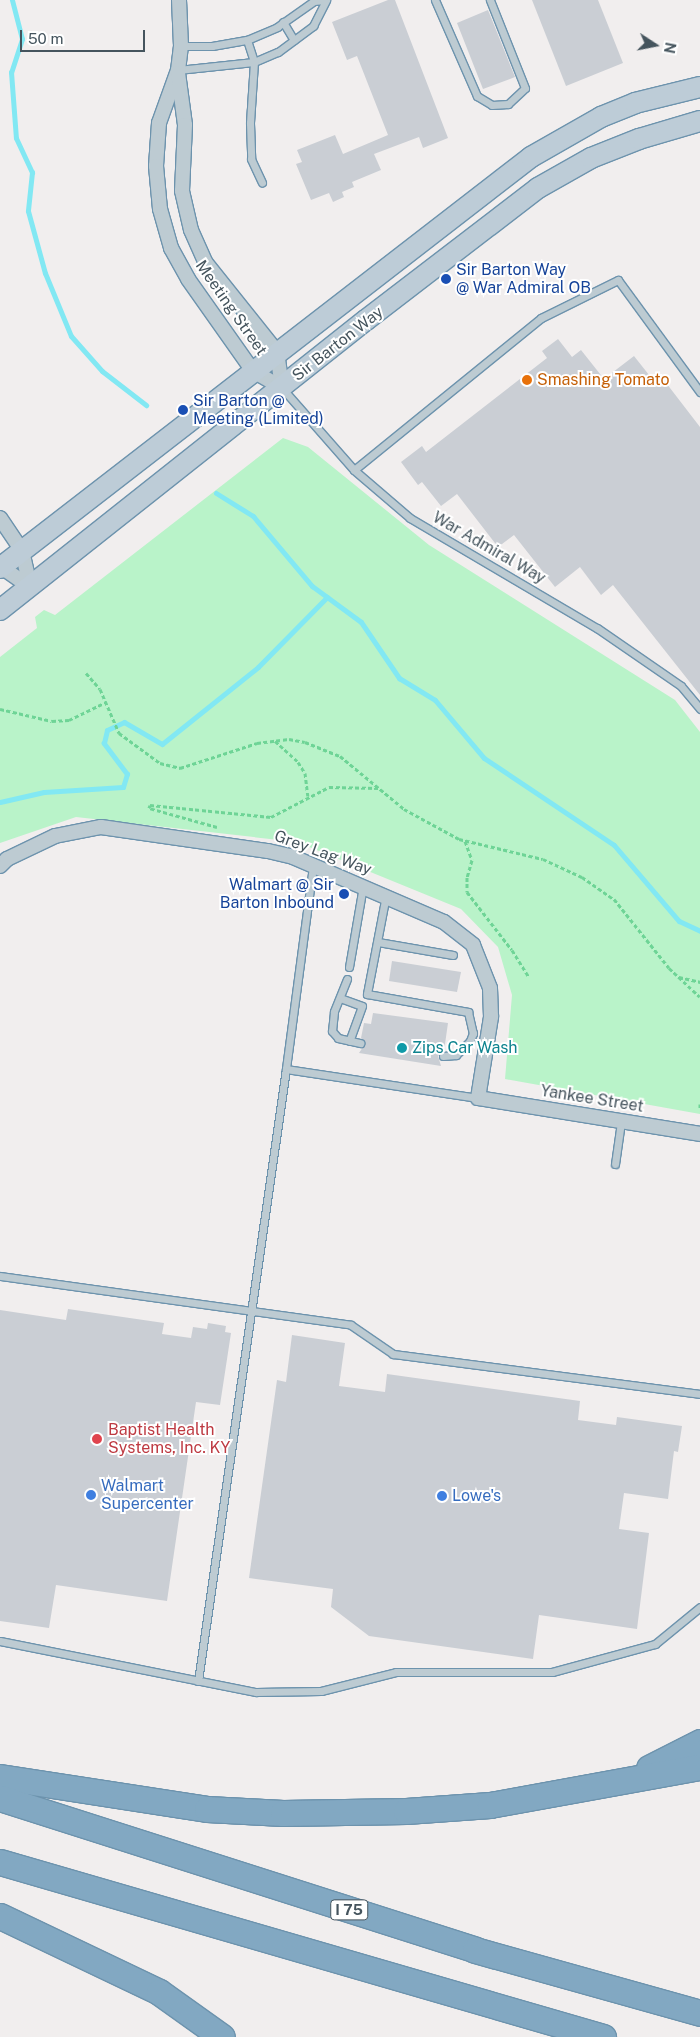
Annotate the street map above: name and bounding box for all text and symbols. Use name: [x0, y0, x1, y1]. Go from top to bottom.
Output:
scale bar: [22, 20, 148, 52]
north arrow: [630, 20, 680, 70]
text: 50 m: [28, 30, 63, 47]
text: N: [661, 41, 679, 55]
street label: Meeting Street: [191, 257, 271, 359]
place label: Sir Barton Way @ War Admiral OB: [456, 260, 591, 298]
marker: Sir Barton Way @ War Admiral OB: [440, 273, 452, 285]
street label: Sir Barton Way: [289, 302, 387, 386]
place label: Smashing Tomato: [537, 370, 670, 390]
marker: Smashing Tomato: [521, 374, 533, 386]
place label: Sir Barton @ Meeting (Limited): [193, 391, 324, 429]
marker: Sir Barton @ Meeting (Limited): [177, 404, 189, 416]
street label: War Admiral Way: [429, 508, 549, 588]
street label: Grey Lag Way: [271, 826, 375, 880]
place label: Walmart @ Sir Barton Inbound: [220, 875, 334, 913]
marker: Walmart @ Sir Barton Inbound: [338, 888, 350, 900]
place label: Zips Car Wash: [412, 1038, 518, 1058]
marker: Zips Car Wash: [396, 1042, 408, 1054]
street label: Yankee Street: [539, 1081, 645, 1117]
place label: Baptist Health Systems, Inc. KY: [108, 1420, 230, 1458]
marker: Baptist Health Systems, Inc. KY: [90, 1432, 104, 1446]
place label: Walmart Supercenter: [101, 1476, 194, 1514]
place label: Lowe's: [452, 1486, 501, 1506]
marker: Walmart Supercenter: [85, 1489, 97, 1501]
marker: Lowe's: [436, 1490, 448, 1502]
road number: I 75: [329, 1898, 369, 1922]

